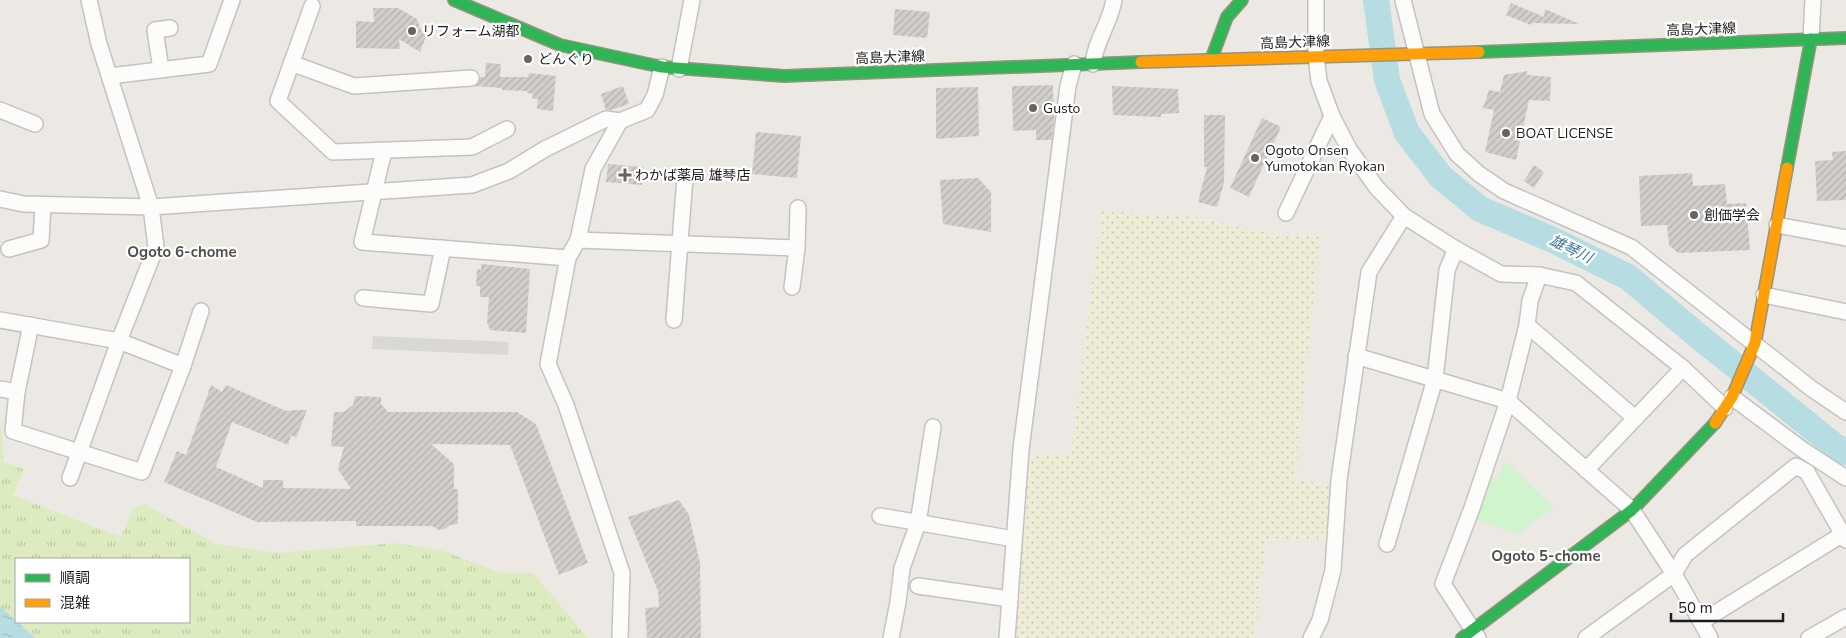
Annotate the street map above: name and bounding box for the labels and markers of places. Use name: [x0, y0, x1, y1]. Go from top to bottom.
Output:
place label: リフォーム湖都: [422, 22, 520, 41]
marker: リフォーム湖都: [406, 25, 418, 37]
place label: どんぐり: [538, 50, 594, 69]
marker: どんぐり: [522, 53, 534, 65]
place label: Gusto: [1043, 99, 1081, 118]
marker: Gusto: [1027, 102, 1039, 114]
place label: BOAT LICENSE: [1516, 124, 1613, 143]
marker: BOAT LICENSE: [1500, 127, 1512, 139]
place label: Ogoto Onsen Yumotokan Ryokan: [1264, 141, 1385, 176]
marker: Ogoto Onsen Yumotokan Ryokan: [1249, 152, 1261, 164]
place label: わかば薬局 雄琴店: [635, 166, 751, 185]
marker: わかば薬局 雄琴店: [619, 169, 631, 181]
place label: 創価学会: [1704, 206, 1760, 225]
marker: 創価学会: [1688, 209, 1700, 221]

